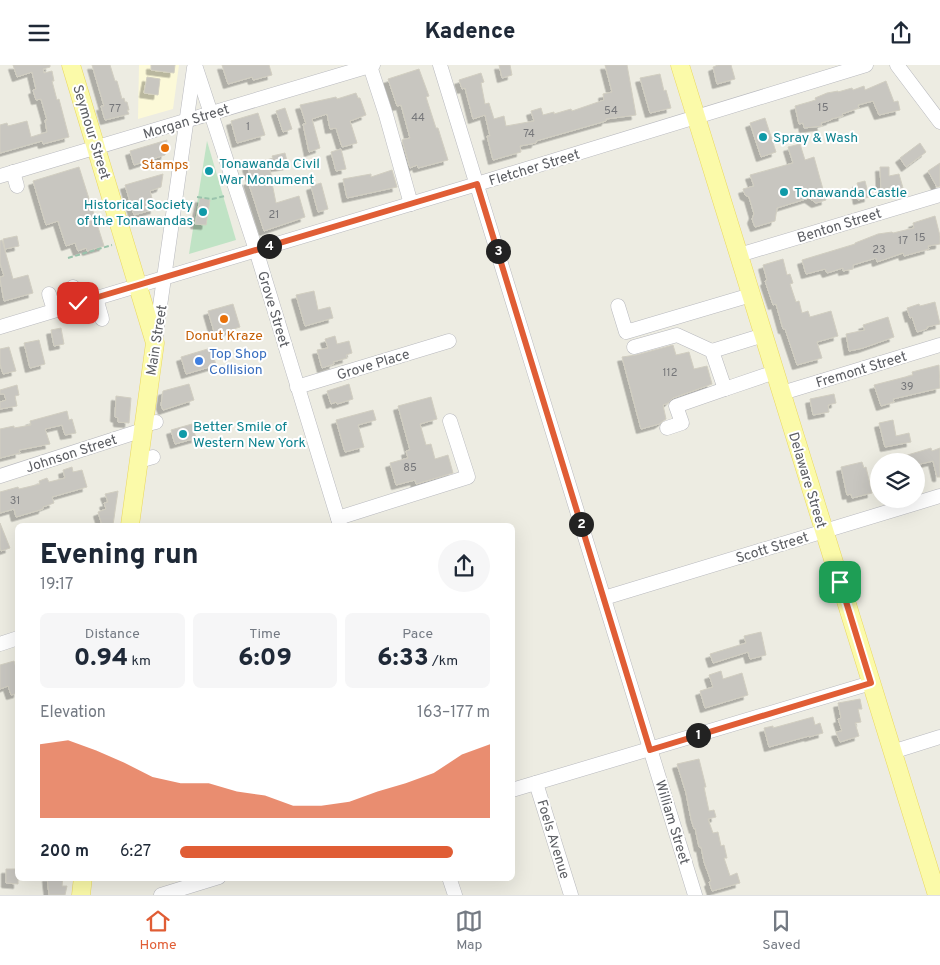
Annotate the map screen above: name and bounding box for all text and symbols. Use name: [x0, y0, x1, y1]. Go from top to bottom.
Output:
icon: menu: [25, 19, 53, 47]
text: Kadence: [425, 19, 515, 46]
icon: share: [887, 19, 915, 47]
street label: Seymour Street: [68, 83, 113, 182]
street label: Morgan Street: [141, 101, 232, 144]
house number: 15: [818, 101, 829, 115]
house number: 77: [109, 102, 121, 116]
house number: 54: [604, 104, 618, 118]
house number: 44: [411, 111, 425, 125]
house number: 1: [246, 120, 250, 134]
house number: 74: [523, 127, 535, 141]
place label: Spray & Wash: [773, 130, 858, 147]
marker: Spray & Wash: [757, 131, 769, 143]
marker: Stamps: [159, 142, 171, 154]
street label: Fletcher Street: [487, 147, 582, 190]
place label: Tonawanda Civil War Monument: [219, 156, 320, 189]
place label: Stamps: [141, 157, 189, 174]
marker: Tonawanda Civil War Monument: [203, 165, 215, 177]
place label: Tonawanda Castle: [794, 185, 907, 202]
marker: Tonawanda Castle: [778, 186, 790, 198]
place label: Historical Society of the Tonawandas: [77, 197, 193, 230]
marker: Historical Society of the Tonawandas: [197, 206, 209, 218]
street label: Benton Street: [795, 206, 884, 247]
house number: 21: [269, 208, 279, 222]
house number: 15: [915, 231, 926, 245]
pin: 4: [256, 233, 282, 259]
house number: 17: [898, 234, 908, 248]
text: 4: [265, 238, 274, 255]
pin: 3: [486, 239, 510, 263]
text: 3: [494, 243, 503, 260]
house number: 23: [872, 243, 886, 257]
street label: Grove Street: [253, 269, 292, 350]
pin: [57, 282, 99, 324]
icon: check: [64, 289, 92, 317]
street label: Main Street: [143, 304, 171, 377]
marker: Donut Kraze: [218, 313, 230, 325]
place label: Donut Kraze: [185, 328, 263, 345]
place label: Top Shop Collision: [209, 346, 267, 379]
street label: Grove Place: [335, 346, 412, 385]
street label: Fremont Street: [814, 349, 909, 392]
marker: Top Shop Collision: [193, 355, 205, 367]
house number: 112: [663, 366, 677, 380]
house number: 39: [901, 380, 913, 394]
place label: Better Smile of Western New York: [193, 419, 306, 452]
marker: Better Smile of Western New York: [177, 428, 189, 440]
street label: Delaware Street: [784, 430, 829, 531]
street label: Johnson Street: [24, 432, 119, 477]
map controls: [870, 453, 925, 508]
button: layers: [870, 453, 925, 508]
house number: 85: [403, 461, 417, 475]
house number: 31: [10, 494, 20, 508]
pin: 2: [568, 511, 594, 537]
text: 2: [577, 516, 586, 533]
street label: Scott Street: [734, 529, 811, 568]
text: Evening run: [40, 538, 199, 574]
button: share: [438, 540, 490, 592]
pin: [819, 561, 861, 603]
icon: arrive: [826, 568, 854, 596]
text: 19:17: [40, 575, 73, 595]
text: Distance: [85, 626, 140, 643]
text: Time: [249, 626, 281, 643]
text: Pace: [402, 626, 433, 643]
text: 0.94: [74, 643, 128, 675]
text: 6:09: [238, 643, 292, 675]
text: 6:33: [377, 643, 429, 675]
text: km: [128, 653, 151, 670]
text: /km: [429, 653, 458, 670]
text: Elevation: [40, 703, 106, 723]
text: 163–177 m: [417, 703, 490, 723]
pin: 1: [686, 723, 710, 747]
text: 1: [696, 727, 701, 744]
street label: William Street: [651, 778, 692, 867]
street label: Foels Avenue: [532, 798, 573, 881]
text: 200 m: [40, 842, 89, 862]
text: 6:27: [120, 842, 151, 862]
tab: Home: [139, 907, 177, 954]
tab: Map: [455, 907, 483, 954]
tab: Saved: [762, 907, 801, 954]

